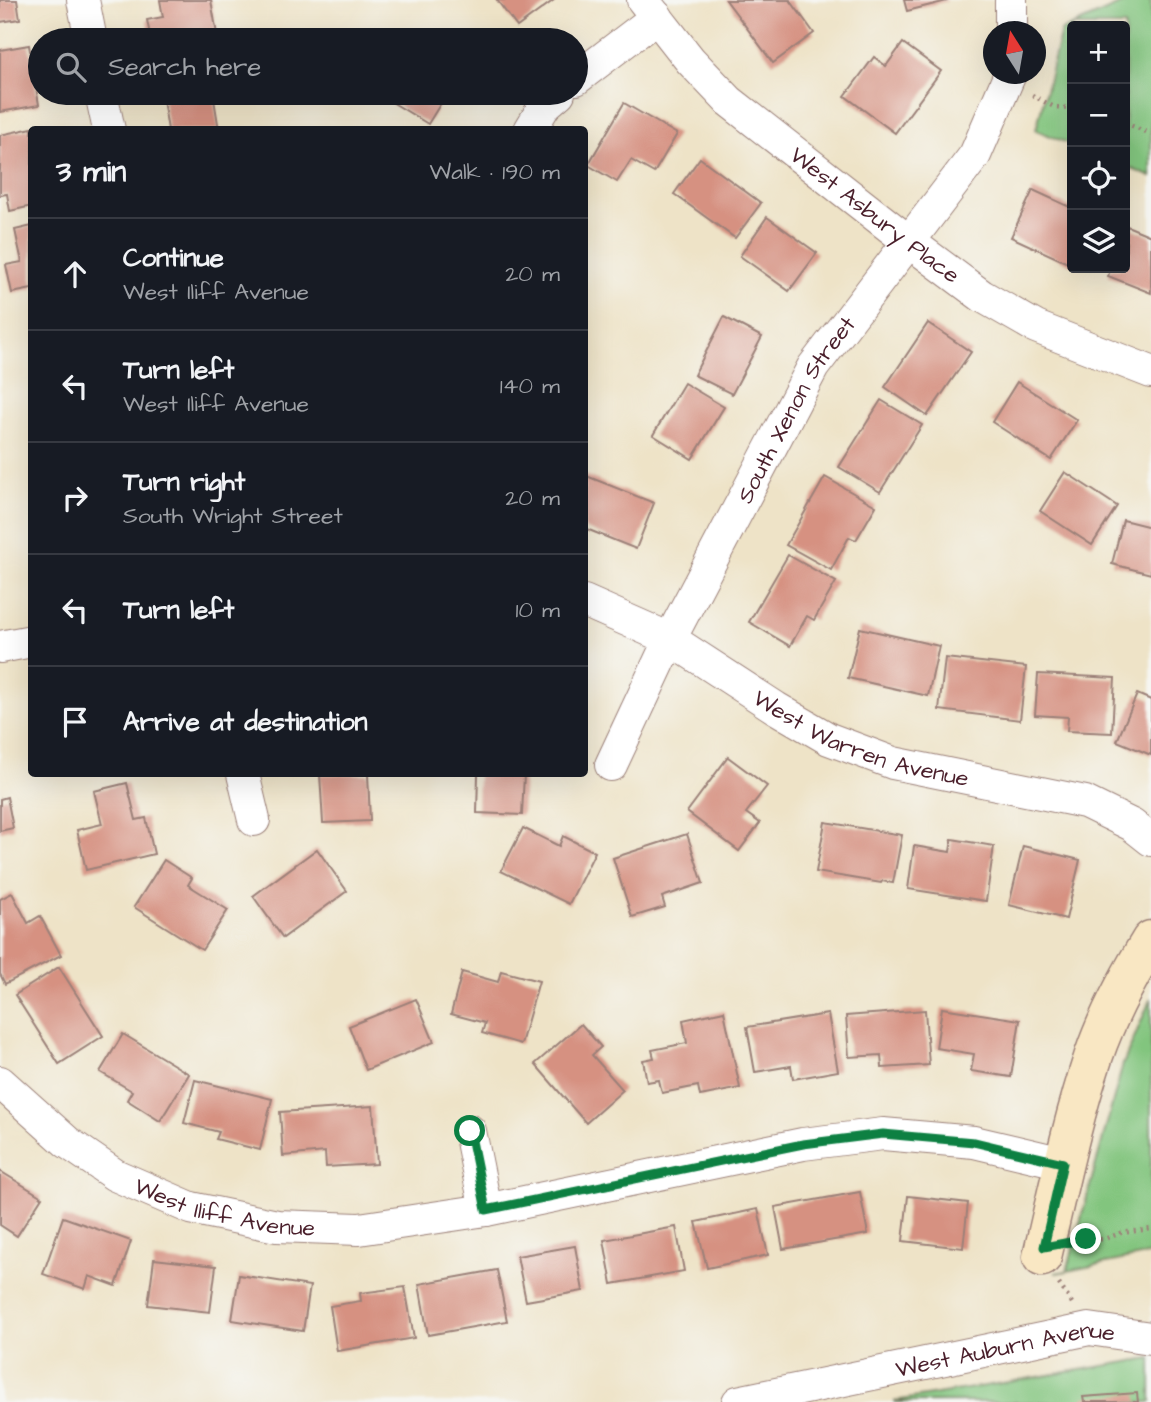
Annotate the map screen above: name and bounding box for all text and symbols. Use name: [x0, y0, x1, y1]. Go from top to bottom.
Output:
north arrow: [983, 21, 1046, 84]
map controls: [1067, 21, 1130, 273]
button: +: [1067, 21, 1130, 84]
search box: [28, 28, 588, 105]
icon: search: [52, 48, 90, 86]
text: Search here: [108, 49, 261, 85]
button: −: [1067, 84, 1130, 147]
street label: West Asbury Place: [783, 140, 966, 291]
button: locate: [1067, 147, 1130, 210]
text: 3 min: [56, 151, 126, 193]
text: Walk · 190 m: [430, 156, 560, 188]
button: layers: [1067, 210, 1130, 273]
text: Continue: [123, 240, 224, 276]
icon: ahead: [56, 255, 94, 293]
text: 20 m: [505, 258, 560, 290]
text: West Iliff Avenue: [123, 276, 309, 308]
street label: South Xenon Street: [729, 309, 864, 509]
text: Turn left: [123, 352, 234, 388]
icon: left: [56, 367, 94, 405]
text: 140 m: [500, 370, 560, 402]
text: West Iliff Avenue: [123, 388, 309, 420]
text: Turn right: [123, 464, 245, 500]
icon: right: [56, 479, 94, 517]
text: 20 m: [505, 482, 560, 514]
text: South Wright Street: [123, 500, 343, 532]
icon: left: [56, 591, 94, 629]
text: Turn left: [123, 592, 234, 628]
text: 10 m: [515, 594, 560, 626]
street label: West Warren Avenue: [747, 682, 972, 795]
icon: arrive: [56, 703, 94, 741]
text: Arrive at destination: [123, 704, 368, 740]
route start: [454, 1115, 485, 1146]
street label: West Iliff Avenue: [129, 1170, 316, 1244]
route end: [1070, 1223, 1101, 1254]
street label: West Auburn Avenue: [893, 1314, 1117, 1386]

